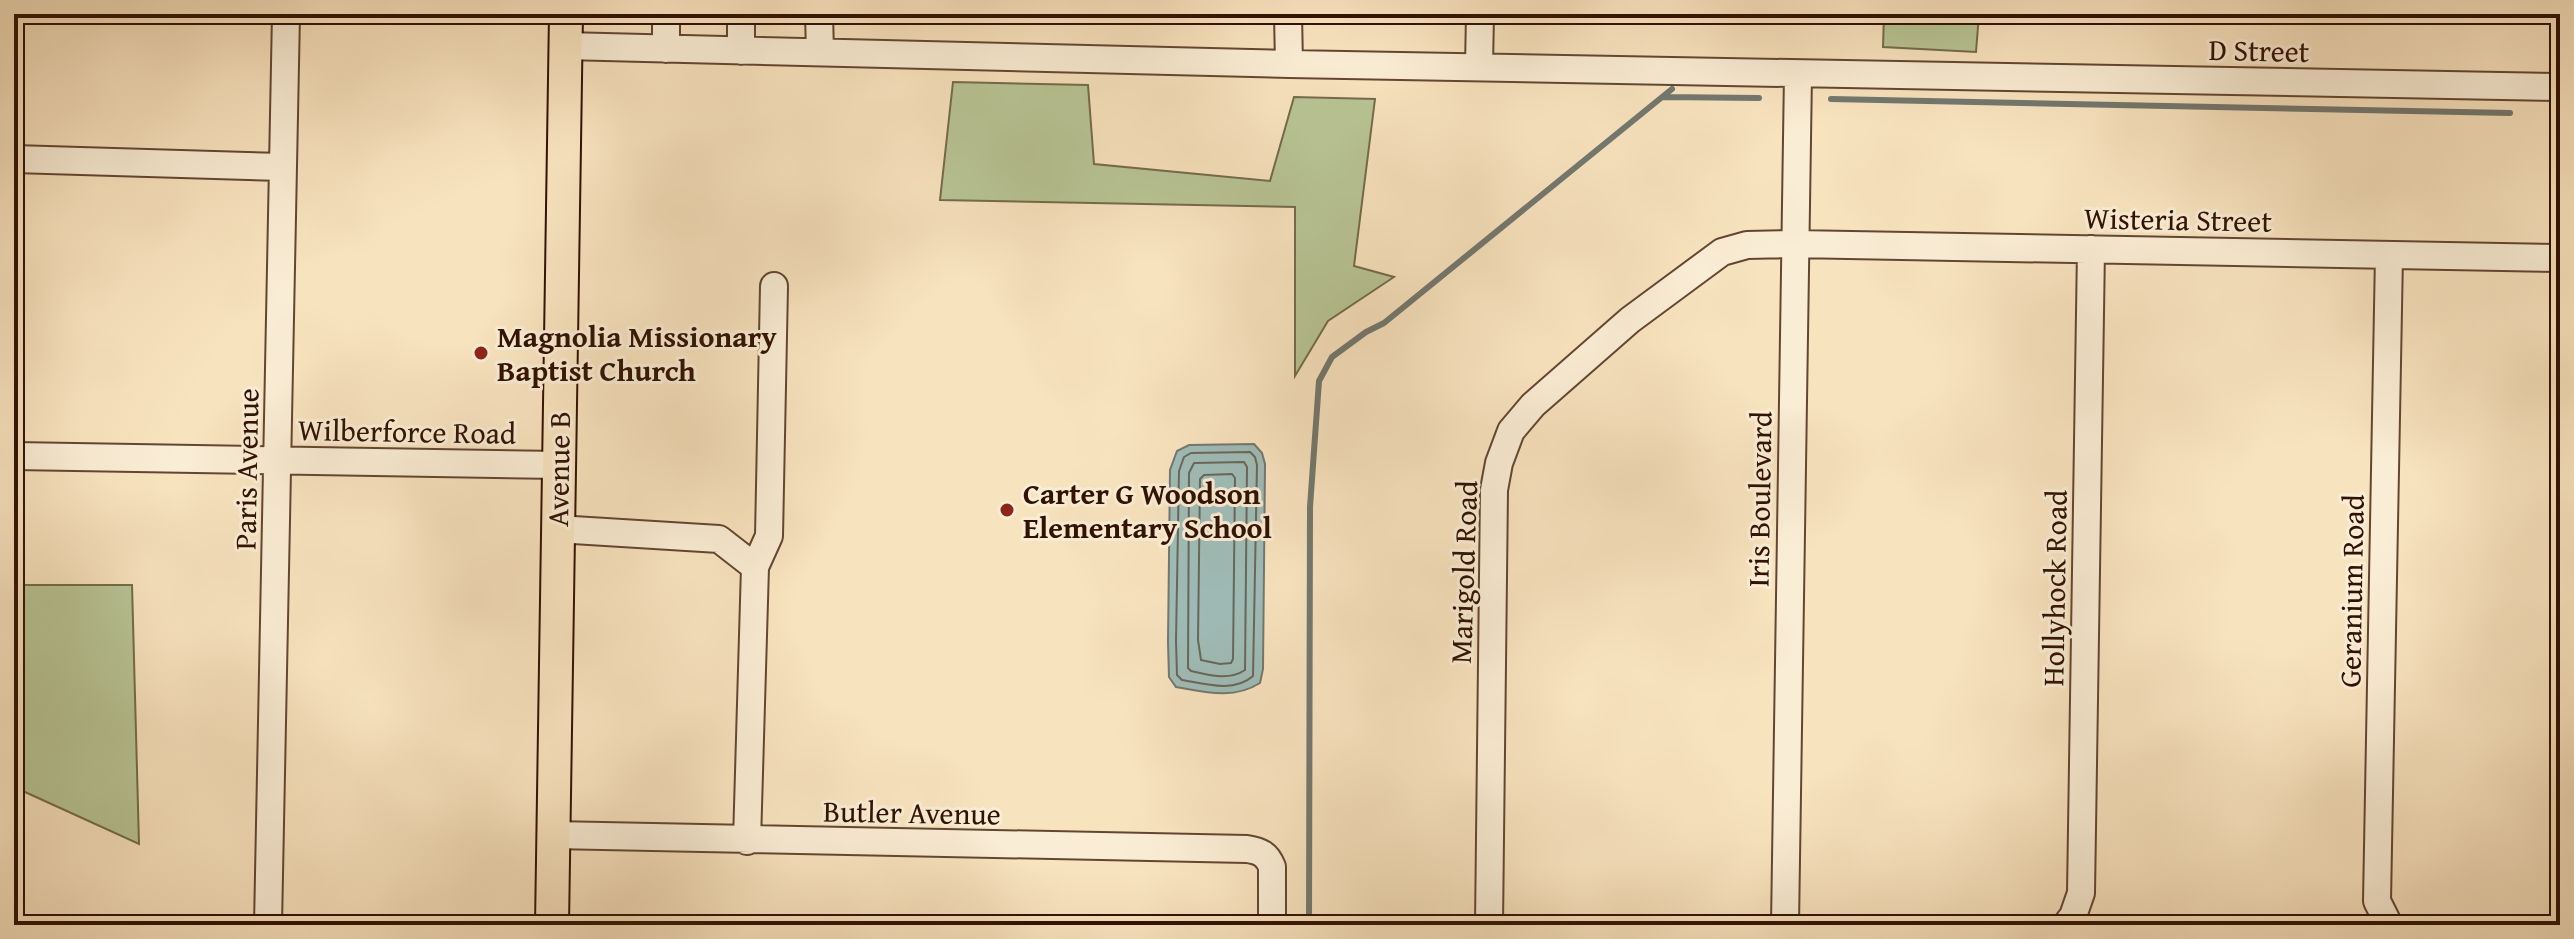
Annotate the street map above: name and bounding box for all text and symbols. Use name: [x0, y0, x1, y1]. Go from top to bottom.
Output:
street label: D Street: [2208, 27, 2310, 73]
street label: Wisteria Street: [2084, 195, 2273, 243]
place label: Magnolia Missionary Baptist Church: [497, 314, 777, 392]
marker: Magnolia Missionary Baptist Church: [472, 344, 490, 362]
street label: Paris Avenue: [223, 388, 269, 550]
street label: Wilberforce Road: [298, 407, 516, 455]
street label: Avenue B: [535, 411, 581, 527]
street label: Iris Boulevard: [1735, 411, 1783, 587]
place label: Carter G Woodson Elementary School: [1023, 471, 1272, 549]
street label: Marigold Road: [1438, 479, 1488, 665]
street label: Hollyhock Road: [2030, 489, 2078, 687]
street label: Geranium Road: [2327, 494, 2375, 688]
marker: Carter G Woodson Elementary School: [998, 501, 1016, 519]
street label: Butler Avenue: [823, 788, 1001, 836]

